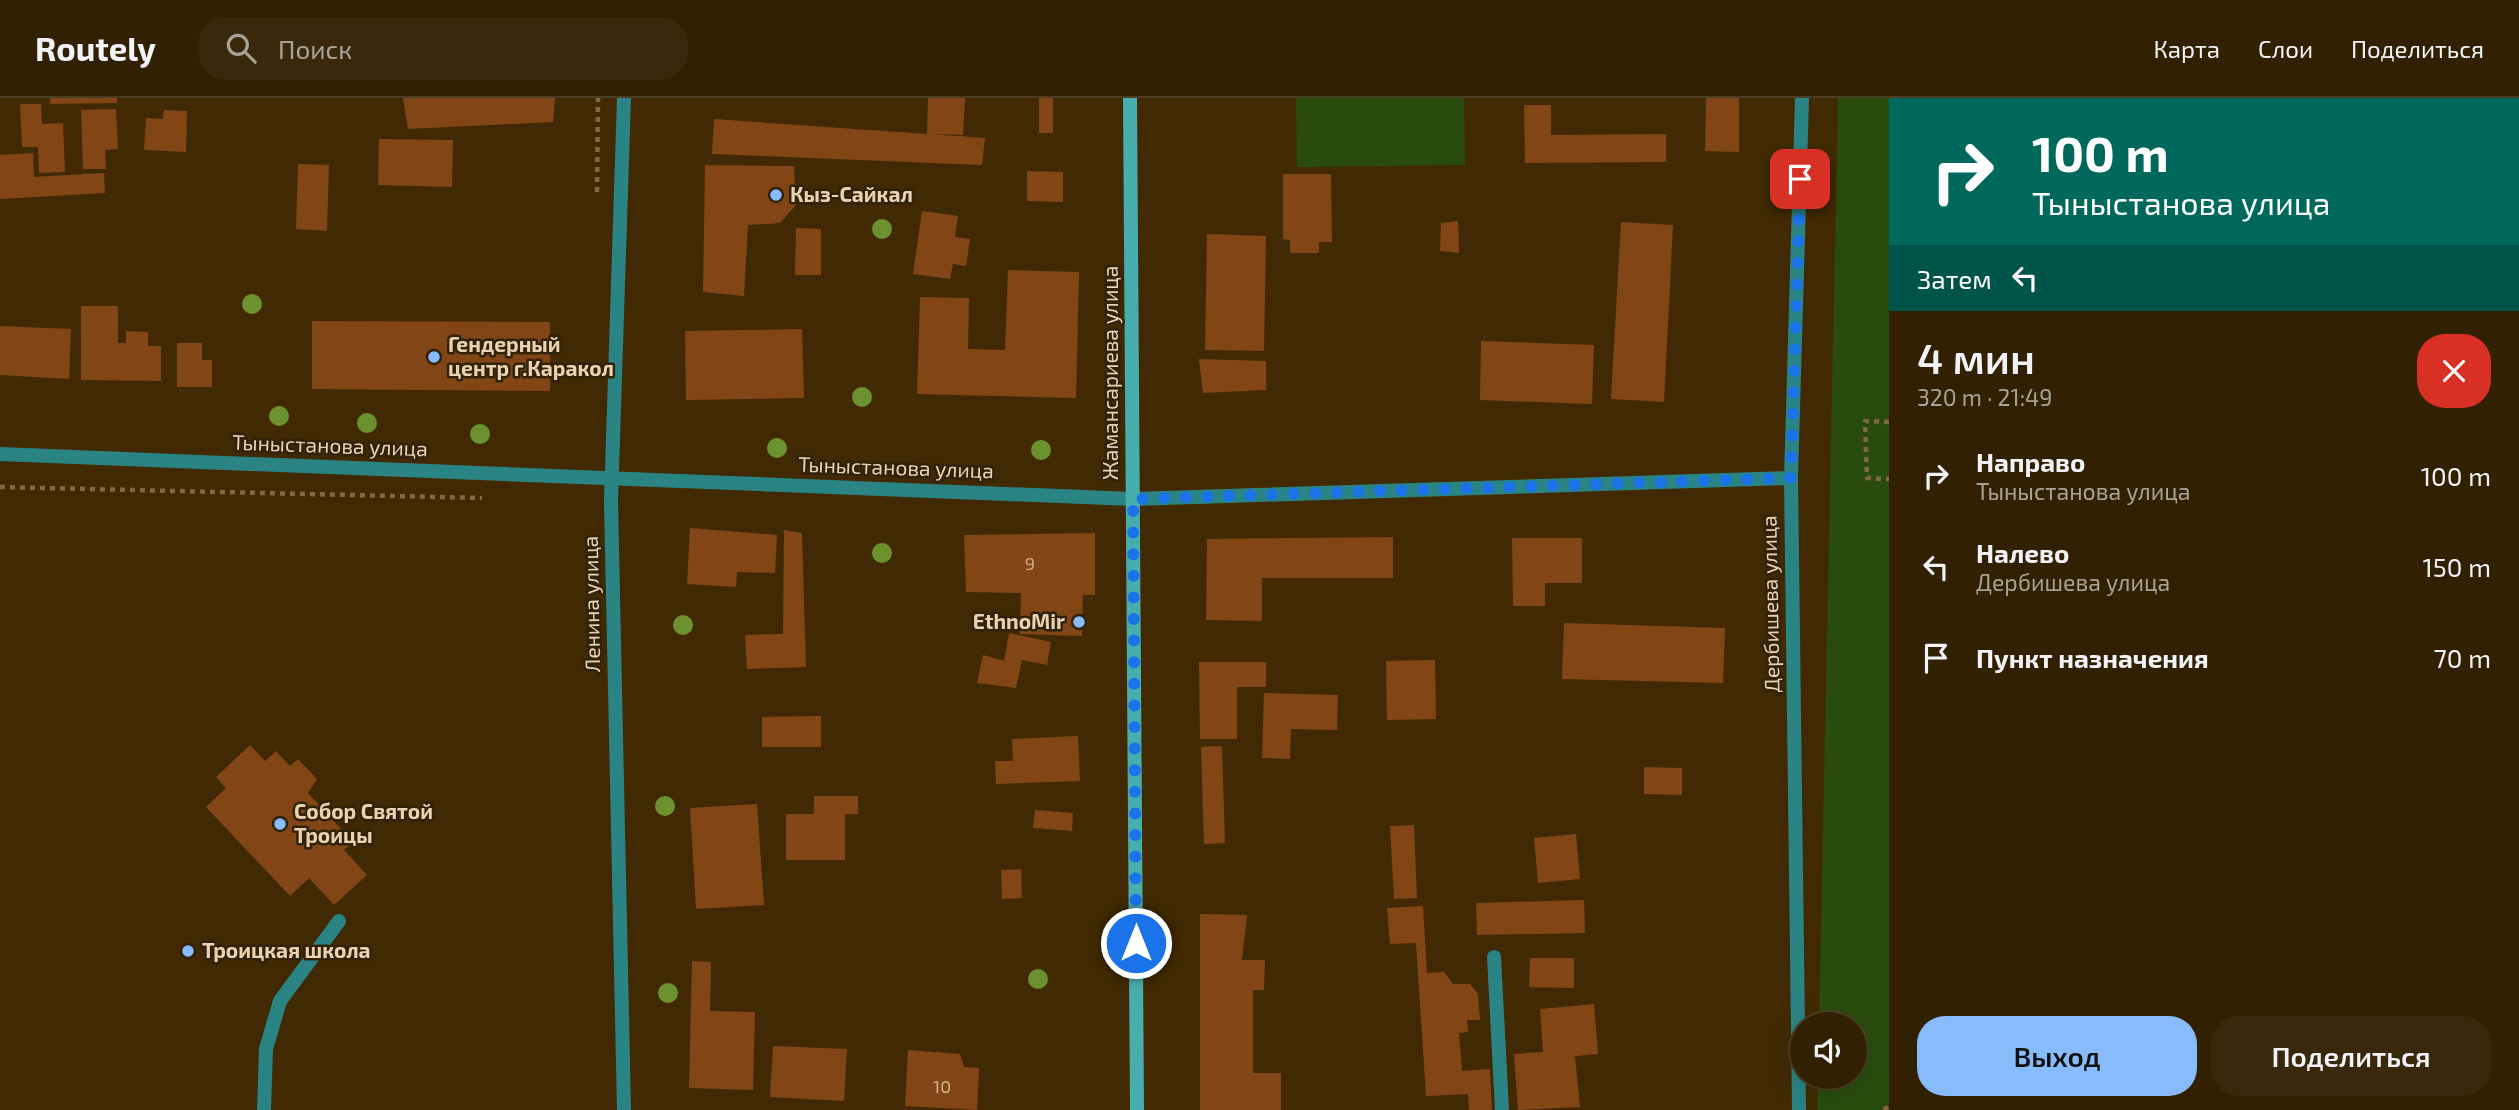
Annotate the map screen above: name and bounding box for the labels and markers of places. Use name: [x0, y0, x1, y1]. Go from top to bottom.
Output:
pin: [1770, 149, 1830, 209]
place label: Кыз-Сайкал: [790, 181, 913, 206]
marker: Кыз-Сайкал: [768, 187, 784, 203]
place label: Гендерный центр г.Каракол: [448, 331, 614, 380]
marker: Гендерный центр г.Каракол: [426, 349, 442, 365]
place label: EthnoMir: [973, 608, 1065, 633]
marker: EthnoMir: [1071, 614, 1087, 630]
place label: Собор Святой Троицы: [294, 798, 433, 847]
marker: Собор Святой Троицы: [272, 816, 288, 832]
place label: Троицкая школа: [202, 937, 371, 962]
marker: Троицкая школа: [180, 943, 196, 959]

